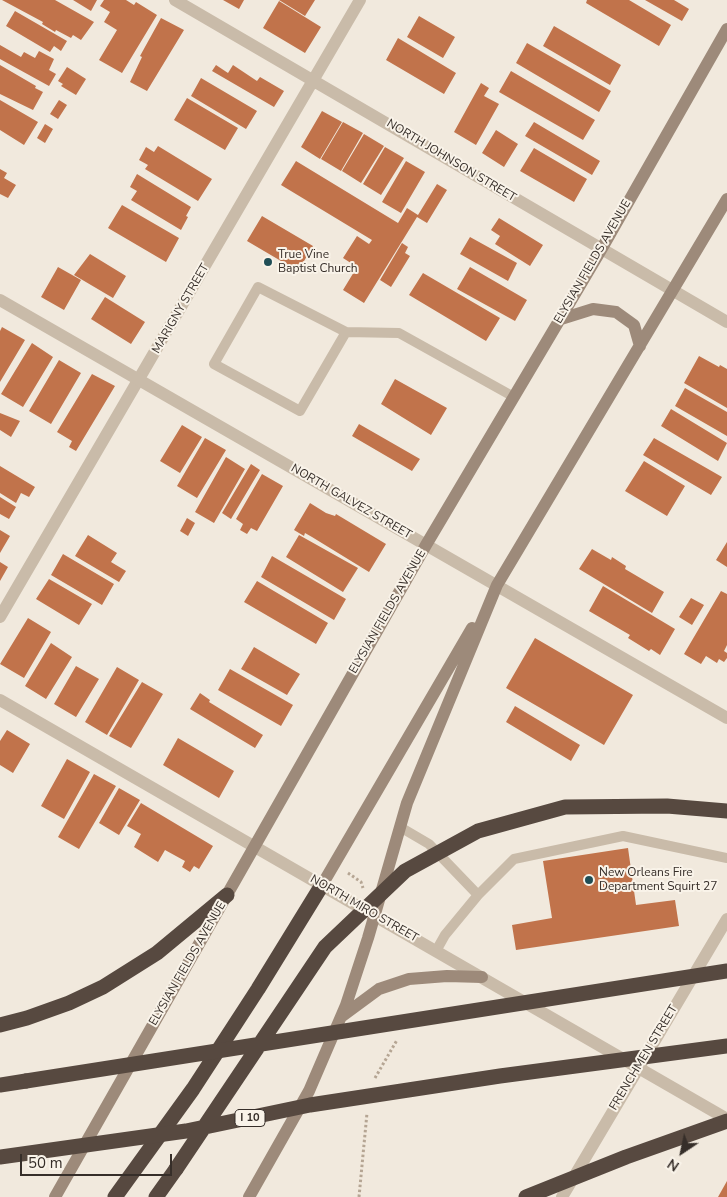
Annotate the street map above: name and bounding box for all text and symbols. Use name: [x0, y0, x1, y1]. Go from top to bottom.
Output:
street label: NORTH JOHNSON STREET: [384, 117, 518, 205]
street label: ELYSIAN FIELDS AVENUE: [552, 198, 634, 326]
place label: True Vine Baptist Church: [278, 248, 358, 276]
marker: True Vine Baptist Church: [262, 256, 274, 268]
street label: MARIGNY STREET: [149, 261, 213, 357]
street label: NORTH GALVEZ STREET: [288, 461, 414, 543]
street label: ELYSIAN FIELDS AVENUE: [347, 548, 429, 676]
place label: New Orleans Fire Department Squirt 27: [599, 866, 717, 894]
street label: NORTH MIRO STREET: [307, 872, 421, 946]
marker: New Orleans Fire Department Squirt 27: [583, 874, 595, 886]
street label: ELYSIAN FIELDS AVENUE: [147, 900, 229, 1028]
street label: FRENCHMEN STREET: [607, 1003, 681, 1113]
road number: I 10: [235, 1110, 265, 1126]
north arrow: [657, 1127, 707, 1177]
scale bar: [22, 1144, 175, 1176]
text: 50 m: [28, 1153, 63, 1173]
text: N: [664, 1154, 683, 1176]

